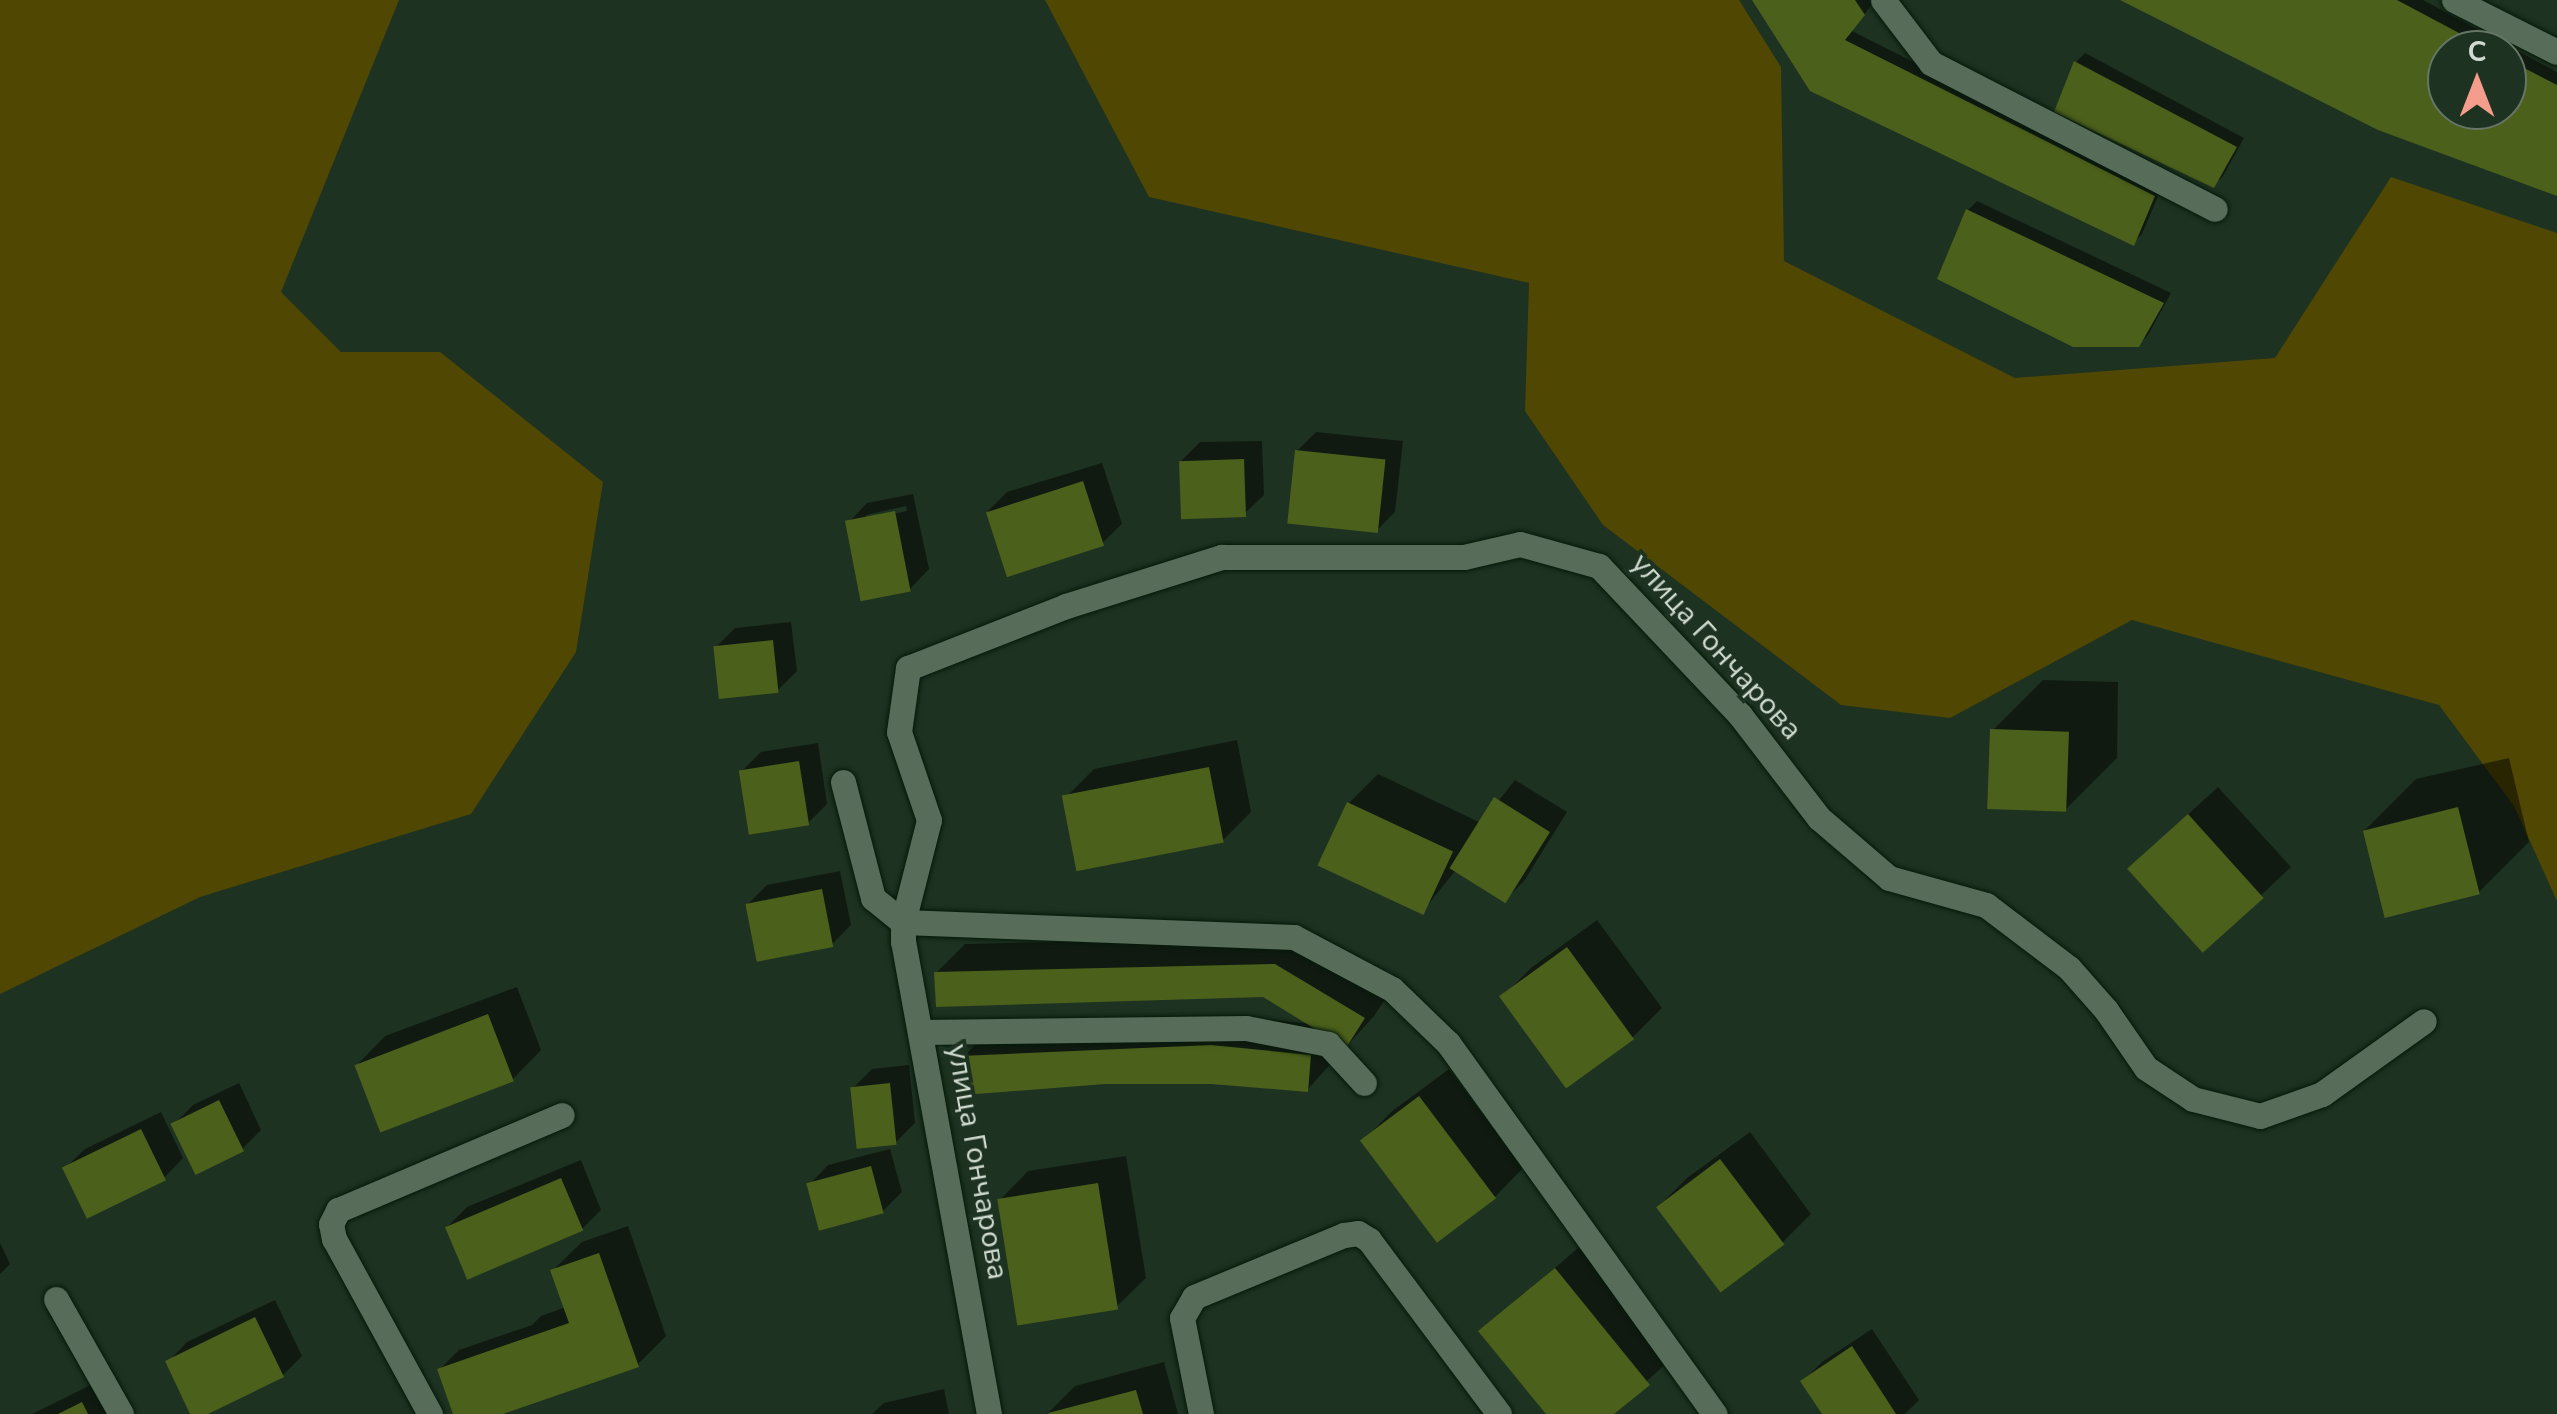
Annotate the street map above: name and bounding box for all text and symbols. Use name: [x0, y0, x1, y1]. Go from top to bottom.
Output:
north arrow: [2427, 30, 2527, 130]
text: С: [2467, 33, 2487, 71]
street label: улица Гончарова: [1623, 546, 1809, 748]
street label: улица Гончарова: [939, 1041, 1015, 1283]

